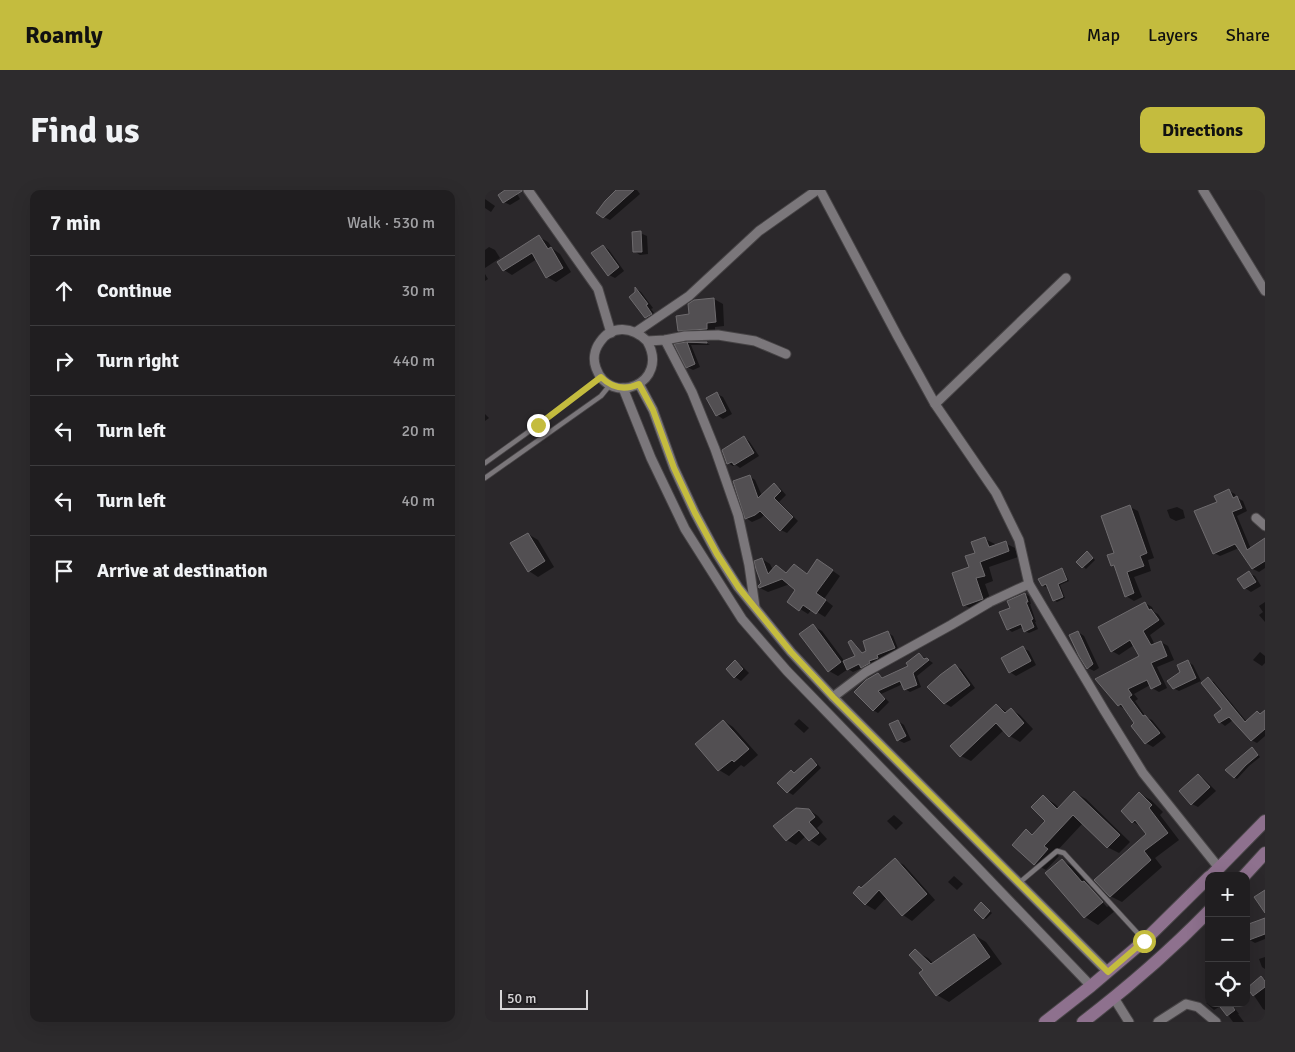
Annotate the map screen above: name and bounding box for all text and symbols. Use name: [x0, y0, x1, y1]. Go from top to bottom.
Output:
text: Roamly: [25, 20, 103, 50]
text: Map: [1087, 24, 1120, 46]
text: Layers: [1148, 24, 1198, 46]
text: Share: [1226, 24, 1270, 46]
button: Directions: [1140, 107, 1265, 153]
text: Find us: [30, 109, 140, 152]
text: 7 min: [50, 210, 101, 236]
text: Walk · 530 m: [347, 213, 435, 233]
icon: ahead: [50, 277, 78, 305]
text: Continue: [97, 279, 172, 303]
text: 30 m: [401, 281, 435, 301]
icon: right: [50, 347, 78, 375]
text: Turn right: [97, 349, 179, 373]
text: 440 m: [393, 351, 435, 371]
route end: [527, 414, 550, 437]
icon: left: [50, 417, 78, 445]
text: Turn left: [97, 419, 166, 443]
text: 20 m: [401, 421, 435, 441]
icon: left: [50, 487, 78, 515]
text: Turn left: [97, 489, 166, 513]
text: 40 m: [401, 491, 435, 511]
icon: arrive: [50, 557, 78, 585]
text: Arrive at destination: [97, 559, 268, 583]
map controls: [1205, 872, 1250, 1007]
button: +: [1205, 872, 1250, 917]
button: −: [1205, 917, 1250, 962]
route start: [1133, 930, 1156, 953]
button: locate: [1205, 962, 1250, 1007]
scale bar: [500, 987, 587, 1010]
text: 50 m: [507, 990, 536, 1007]

